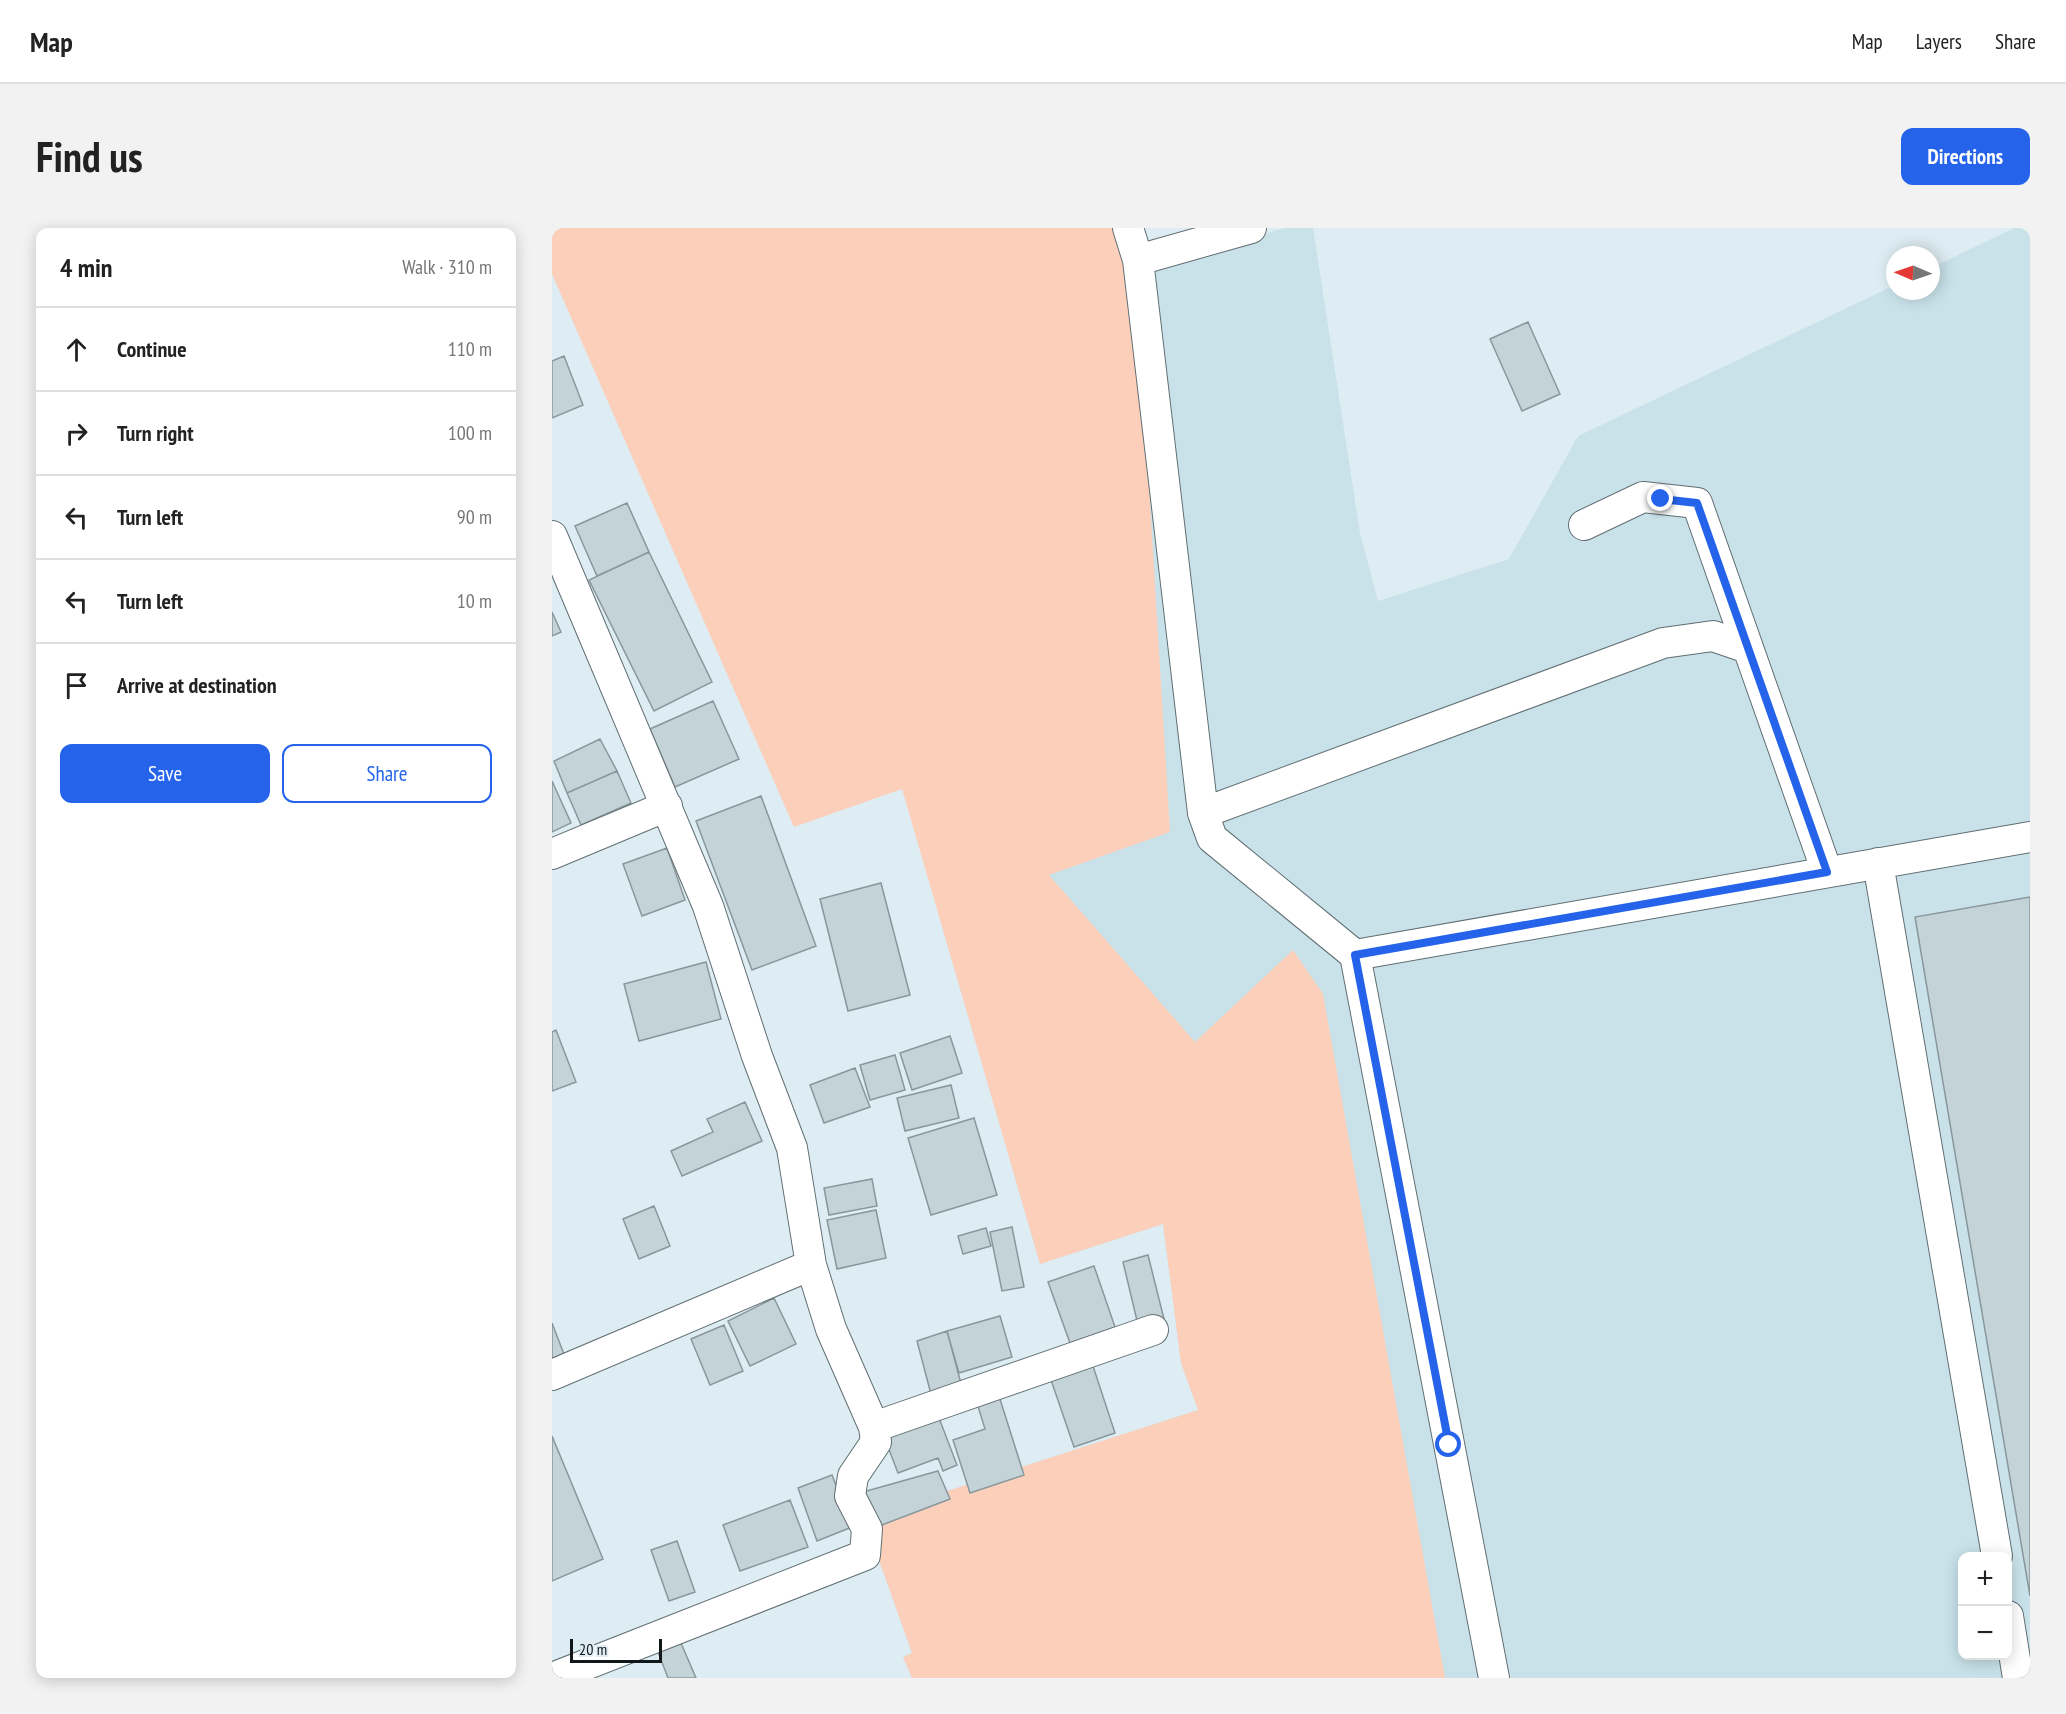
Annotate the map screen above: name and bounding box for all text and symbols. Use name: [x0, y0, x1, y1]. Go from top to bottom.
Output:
text: Map: [30, 23, 73, 60]
text: Map: [1852, 28, 1883, 55]
text: Layers: [1916, 28, 1962, 55]
text: Share: [1995, 28, 2036, 55]
button: Directions: [1901, 128, 2030, 185]
text: Find us: [36, 129, 143, 184]
north arrow: [1886, 246, 1940, 300]
text: 4 min: [60, 251, 113, 284]
text: Walk · 310 m: [402, 254, 492, 280]
icon: ahead: [60, 333, 93, 366]
text: Continue: [117, 335, 187, 363]
text: 110 m: [448, 336, 492, 362]
icon: right: [60, 417, 93, 450]
text: Turn right: [117, 419, 194, 447]
text: 100 m: [448, 420, 492, 446]
route end: [1647, 485, 1673, 511]
icon: left: [60, 501, 93, 534]
text: Turn left: [117, 503, 183, 531]
text: 90 m: [457, 504, 492, 530]
icon: left: [60, 585, 93, 618]
text: Turn left: [117, 587, 183, 615]
text: 10 m: [457, 588, 492, 614]
icon: arrive: [60, 669, 93, 702]
text: Arrive at destination: [117, 671, 277, 699]
button: Save: [60, 744, 270, 803]
button: Share: [282, 744, 492, 803]
route start: [1435, 1431, 1461, 1457]
map controls: [1958, 1552, 2012, 1660]
button: +: [1958, 1552, 2012, 1606]
button: −: [1958, 1606, 2012, 1660]
scale bar: [570, 1636, 662, 1664]
text: 20 m: [579, 1639, 607, 1659]

